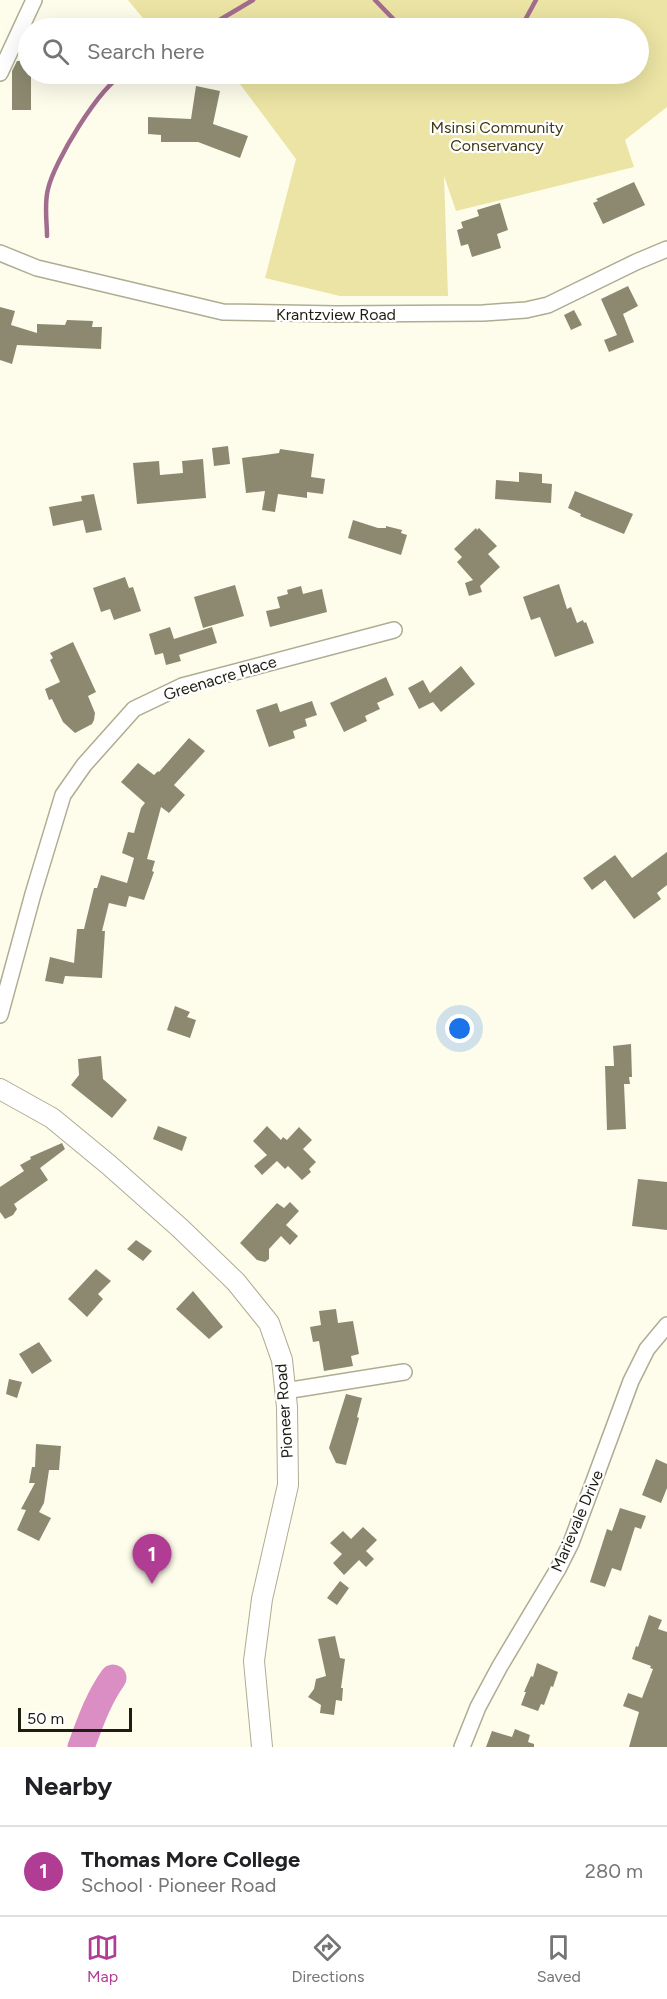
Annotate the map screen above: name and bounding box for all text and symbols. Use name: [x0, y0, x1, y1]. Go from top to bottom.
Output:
search box: [18, 18, 649, 84]
icon: search: [39, 35, 72, 68]
text: Search here: [87, 38, 205, 65]
park label: Msinsi Community Conservancy: [431, 118, 564, 155]
street label: Krantzview Road: [276, 305, 396, 324]
street label: Greenacre Place: [161, 652, 279, 704]
your location: [445, 1014, 474, 1043]
street label: Pioneer Road: [271, 1363, 297, 1459]
street label: Marievale Drive: [547, 1467, 607, 1575]
pin: 1: [132, 1534, 172, 1584]
scale bar: [18, 1705, 132, 1732]
text: 50 m: [27, 1709, 64, 1728]
text: Nearby: [24, 1770, 112, 1802]
text: Thomas More College: [81, 1846, 300, 1873]
text: 1: [39, 1859, 48, 1883]
text: 280 m: [585, 1859, 643, 1883]
text: School · Pioneer Road: [81, 1873, 276, 1897]
tab: Map: [86, 1931, 119, 1986]
tab: Directions: [291, 1931, 364, 1986]
tab: Saved: [537, 1931, 581, 1986]

